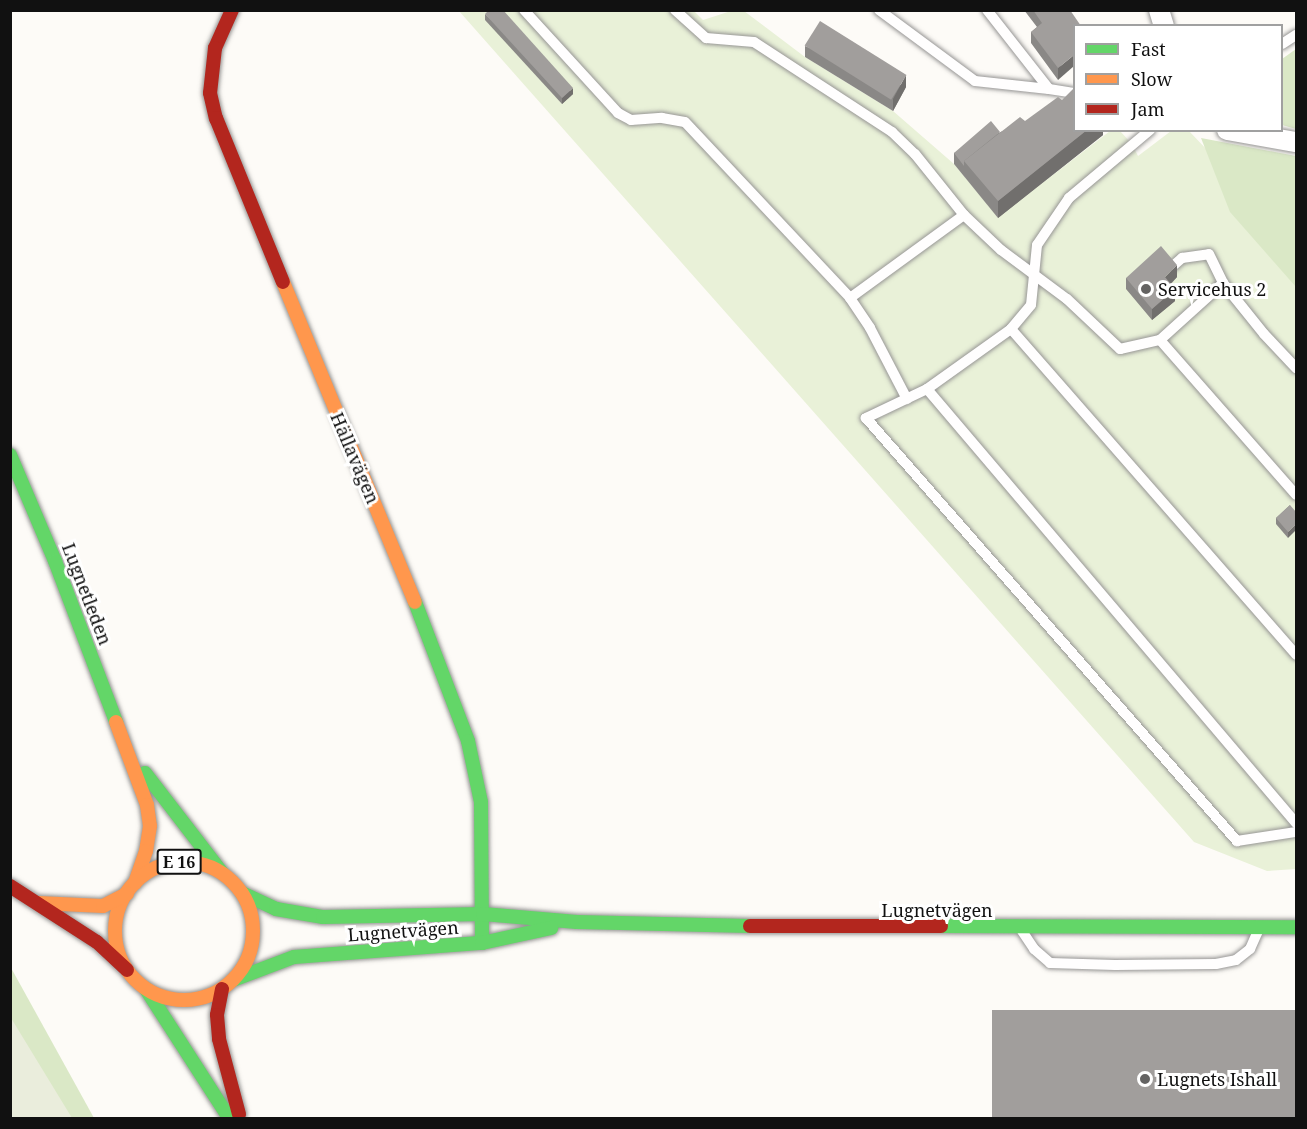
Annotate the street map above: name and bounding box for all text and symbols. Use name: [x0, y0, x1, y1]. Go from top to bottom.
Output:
legend: [1073, 24, 1283, 132]
text: Fast: [1131, 37, 1166, 61]
text: Slow: [1131, 67, 1172, 91]
text: Jam: [1131, 97, 1165, 121]
place label: Servicehus 2: [1158, 278, 1266, 300]
marker: Servicehus 2: [1139, 282, 1153, 296]
street label: Hällavägen: [326, 409, 384, 507]
street label: Lugnetleden: [58, 540, 116, 648]
road number: E 16: [156, 849, 201, 875]
street label: Lugnetvägen: [881, 899, 993, 921]
street label: Lugnetvägen: [347, 916, 459, 946]
place label: Lugnets Ishall: [1157, 1068, 1277, 1090]
marker: Lugnets Ishall: [1138, 1072, 1152, 1086]

